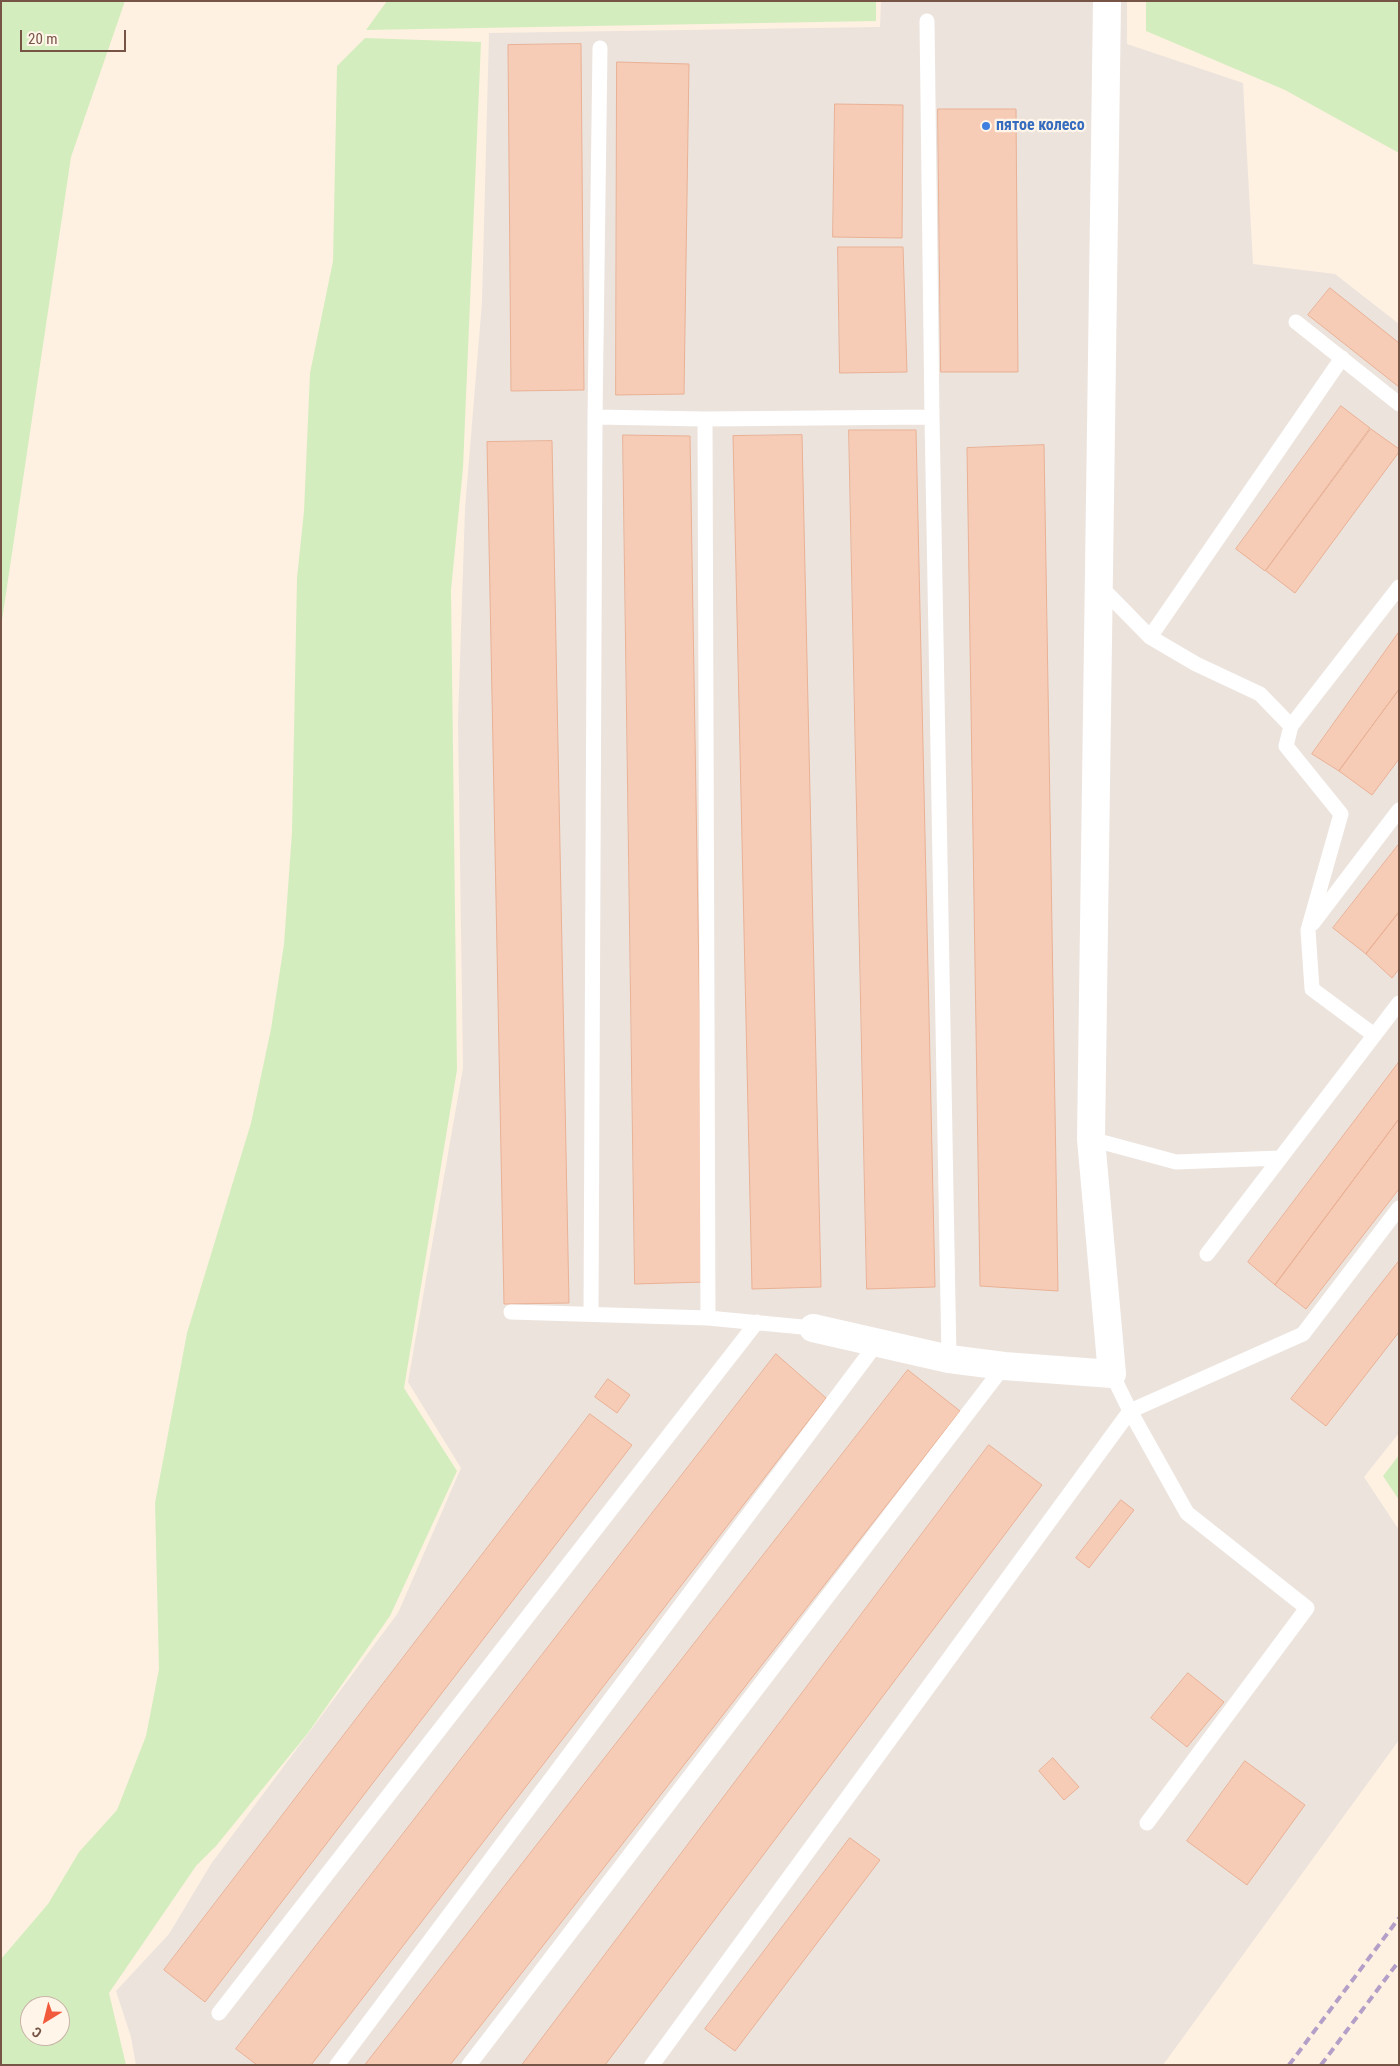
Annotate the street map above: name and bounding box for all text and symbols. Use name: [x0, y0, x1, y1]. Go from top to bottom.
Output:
scale bar: [22, 20, 129, 52]
text: 20 m: [28, 30, 58, 48]
place label: пятое колесо: [996, 116, 1085, 136]
marker: пятое колесо: [980, 120, 992, 132]
north arrow: [20, 1996, 70, 2046]
text: С: [29, 2024, 45, 2041]

